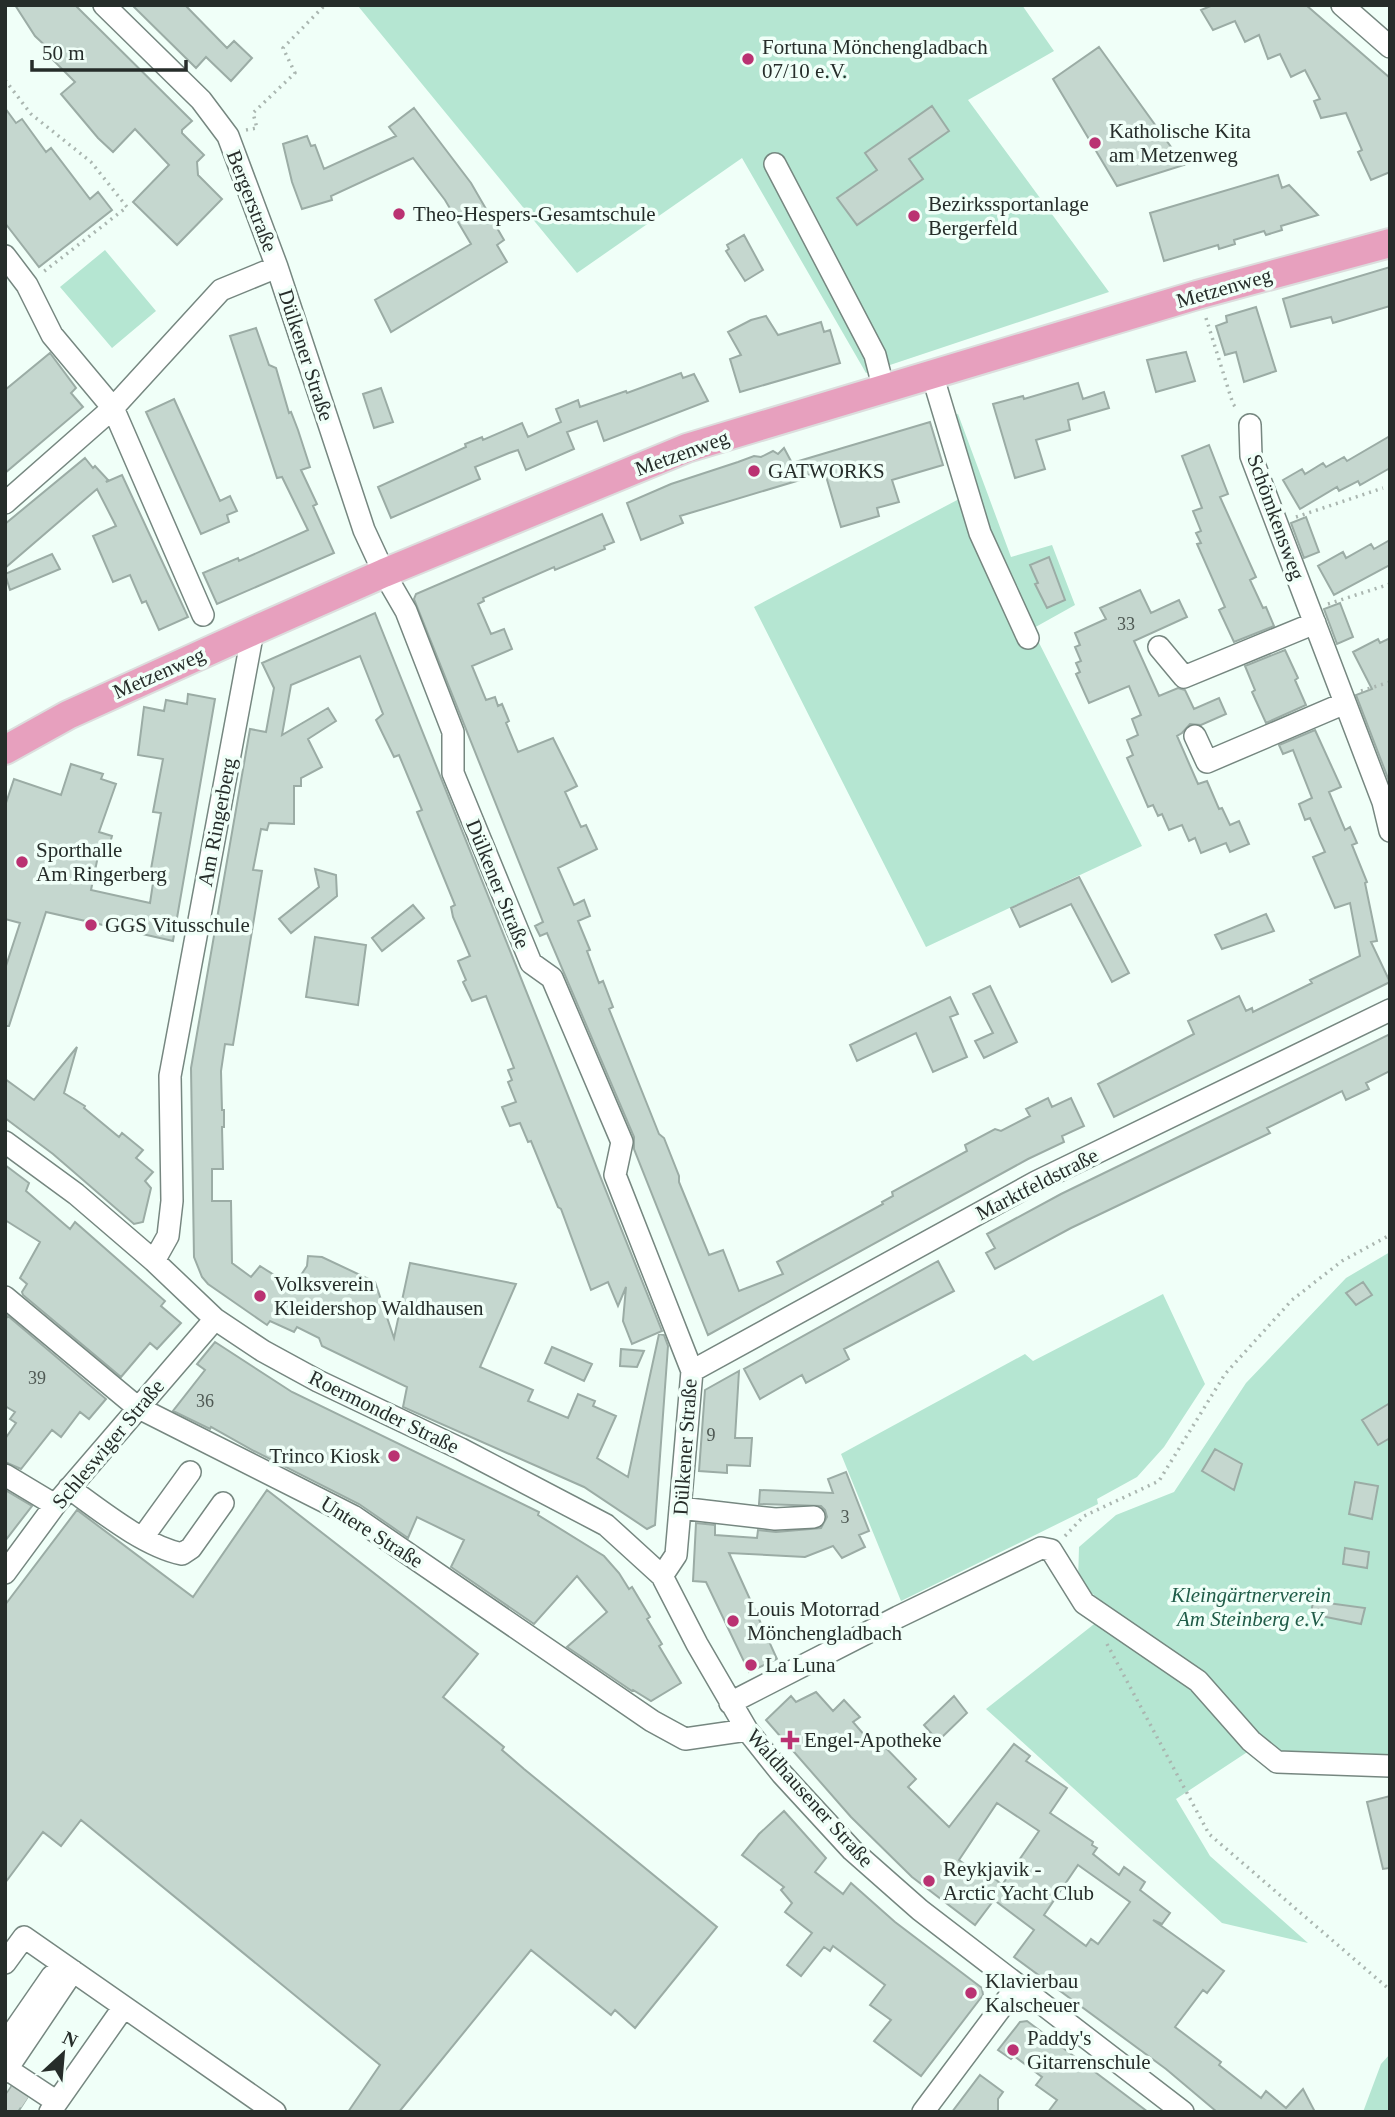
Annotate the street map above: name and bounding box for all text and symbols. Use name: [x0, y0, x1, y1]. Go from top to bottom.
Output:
scale bar: [32, 28, 186, 72]
place label: Fortuna Mönchengladbach 07/10 e.V.: [762, 35, 988, 83]
text: 50 m: [42, 41, 85, 65]
marker: Fortuna Mönchengladbach 07/10 e.V.: [740, 51, 756, 67]
place label: Katholische Kita am Metzenweg: [1109, 119, 1251, 167]
marker: Katholische Kita am Metzenweg: [1087, 135, 1103, 151]
street label: Bergerstraße: [222, 147, 282, 255]
place label: Bezirkssportanlage Bergerfeld: [928, 192, 1089, 240]
place label: Theo-Hespers-Gesamtschule: [413, 202, 656, 226]
marker: Theo-Hespers-Gesamtschule: [391, 206, 407, 222]
marker: Bezirkssportanlage Bergerfeld: [906, 208, 922, 224]
street label: Metzenweg: [1174, 263, 1275, 313]
street label: Dülkener Straße: [273, 286, 339, 424]
street label: Metzenweg: [632, 425, 733, 481]
street label: Schömkensweg: [1242, 451, 1310, 583]
place label: GATWORKS: [768, 459, 885, 483]
marker: GATWORKS: [746, 463, 762, 479]
house number: 33: [1117, 614, 1135, 634]
street label: Metzenweg: [109, 642, 209, 704]
street label: Am Ringerberg: [193, 755, 241, 889]
street label: Dülkener Straße: [461, 816, 535, 952]
place label: Sporthalle Am Ringerberg: [36, 838, 167, 886]
marker: Sporthalle Am Ringerberg: [14, 854, 30, 870]
place label: GGS Vitusschule: [105, 913, 250, 937]
marker: GGS Vitusschule: [83, 917, 99, 933]
street label: Marktfeldstraße: [972, 1143, 1102, 1225]
place label: Volksverein Kleidershop Waldhausen: [274, 1272, 484, 1320]
marker: Volksverein Kleidershop Waldhausen: [252, 1288, 268, 1304]
street label: Roermonder Straße: [305, 1365, 463, 1459]
house number: 39: [28, 1368, 46, 1388]
street label: Schleswiger Straße: [47, 1374, 169, 1514]
street label: Dülkener Straße: [668, 1378, 702, 1516]
house number: 36: [196, 1391, 214, 1411]
house number: 9: [707, 1425, 716, 1445]
place label: Trinco Kiosk: [269, 1444, 380, 1468]
marker: Trinco Kiosk: [386, 1448, 402, 1464]
street label: Untere Straße: [316, 1491, 428, 1573]
house number: 3: [841, 1507, 850, 1527]
park label: Kleingärtnerverein Am Steinberg e.V.: [1170, 1583, 1331, 1631]
place label: Louis Motorrad Mönchengladbach: [747, 1597, 903, 1645]
marker: Louis Motorrad Mönchengladbach: [725, 1613, 741, 1629]
place label: La Luna: [765, 1653, 836, 1677]
marker: La Luna: [743, 1657, 759, 1673]
street label: Waldhausener Straße: [742, 1724, 878, 1872]
place label: Engel-Apotheke: [804, 1728, 942, 1752]
marker: Engel-Apotheke: [782, 1732, 798, 1748]
place label: Reykjavik - Arctic Yacht Club: [943, 1857, 1094, 1905]
marker: Reykjavik - Arctic Yacht Club: [921, 1873, 937, 1889]
place label: Klavierbau Kalscheuer: [985, 1969, 1079, 2017]
marker: Klavierbau Kalscheuer: [963, 1985, 979, 2001]
north arrow: [28, 2019, 98, 2089]
place label: Paddy's Gitarrenschule: [1027, 2026, 1151, 2074]
text: N: [59, 2027, 81, 2052]
marker: Paddy's Gitarrenschule: [1005, 2042, 1021, 2058]

